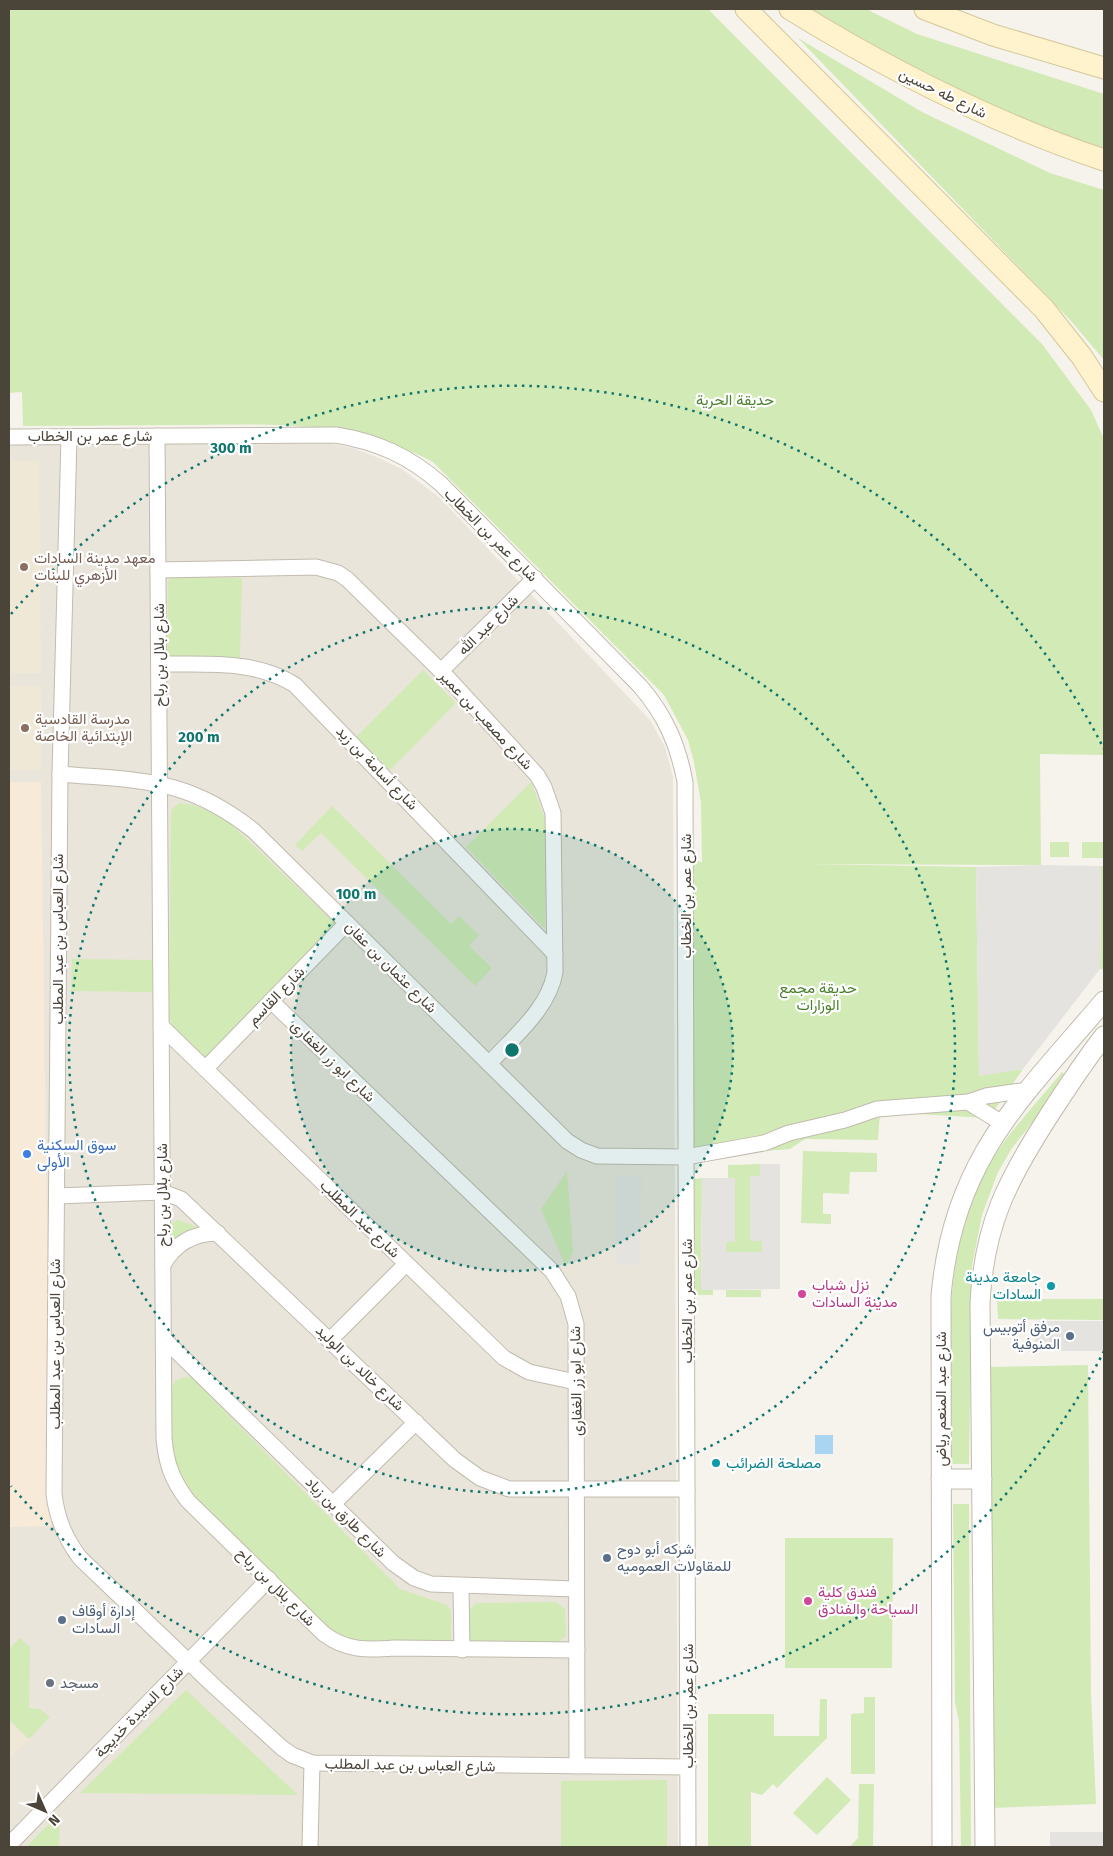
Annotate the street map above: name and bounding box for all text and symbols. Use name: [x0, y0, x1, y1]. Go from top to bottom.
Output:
street label: شارع طه حسين: [895, 64, 990, 124]
park label: حديقة الحرية: [696, 391, 774, 409]
street label: شارع عمر بن الخطاب: [28, 427, 153, 447]
text: 300 m: [209, 439, 252, 457]
street label: شارع عمر بن الخطاب: [439, 485, 542, 587]
place label: معهد مدينة السادات الأزهري للبنات: [34, 549, 156, 588]
marker: معهد مدينة السادات الأزهري للبنات: [18, 561, 30, 573]
street label: شارع عبد الله: [454, 591, 523, 660]
street label: شارع بلال بن رباح: [150, 603, 170, 707]
street label: شارع مصعب بن عمير: [433, 666, 537, 775]
place label: مدرسة القادسية الإبتدائية الخاصة: [35, 710, 132, 746]
marker: مدرسة القادسية الإبتدائية الخاصة: [19, 722, 31, 734]
street label: شارع أسامة بن زيد: [331, 722, 422, 815]
text: 200 m: [178, 728, 220, 746]
street label: شارع عمر بن الخطاب: [677, 833, 697, 958]
street label: شارع العباس بن عبد المطلب: [49, 853, 69, 1024]
text: 100 m: [336, 885, 376, 903]
street label: شارع عثمان بن عفان: [340, 917, 441, 1018]
street label: شارع القاسم: [244, 963, 310, 1030]
park label: حديقة مجمع الوزارات: [779, 979, 857, 1014]
street label: شارع ابو زر الغفارى: [286, 1016, 379, 1107]
centre of rings: [503, 1041, 521, 1059]
place label: سوق السكنية الأولى: [37, 1136, 116, 1172]
street label: شارع بلال بن رباح: [153, 1143, 173, 1247]
marker: سوق السكنية الأولى: [21, 1148, 33, 1160]
street label: شارع عبد المطلب: [315, 1176, 404, 1263]
street label: شارع عمر بن الخطاب: [678, 1238, 698, 1363]
street label: شارع العباس بن عبد المطلب: [46, 1258, 66, 1429]
place label: جامعة مدينة السادات: [965, 1268, 1041, 1303]
place label: نزل شباب مدينة السادات: [812, 1276, 898, 1311]
marker: جامعة مدينة السادات: [1045, 1280, 1057, 1292]
marker: نزل شباب مدينة السادات: [796, 1288, 808, 1300]
place label: مرفق أتوبيس المنوفية: [983, 1318, 1060, 1353]
street label: شارع خالد بن الوليد: [311, 1321, 408, 1416]
street label: شارع ابو زر الغفارى: [566, 1326, 588, 1436]
marker: مرفق أتوبيس المنوفية: [1064, 1330, 1076, 1342]
street label: شارع عبد المنعم رياض: [932, 1331, 952, 1467]
place label: مصلحة الضرائب: [726, 1454, 821, 1472]
marker: مصلحة الضرائب: [710, 1457, 722, 1469]
street label: شارع طارق بن زياد: [300, 1473, 390, 1563]
place label: شركه أبو دوح للمقاولات العموميه: [617, 1540, 731, 1575]
street label: شارع بلال بن رباح: [232, 1544, 319, 1632]
marker: شركه أبو دوح للمقاولات العموميه: [601, 1552, 613, 1564]
place label: فندق كلية السياحة والفنادق: [818, 1583, 918, 1618]
marker: فندق كلية السياحة والفنادق: [802, 1595, 814, 1607]
place label: إدارة أوقاف السادات: [72, 1602, 136, 1637]
marker: إدارة أوقاف السادات: [56, 1614, 68, 1626]
street label: شارع عمر بن الخطاب: [679, 1643, 699, 1768]
street label: شارع السيدة خديجة: [91, 1663, 189, 1763]
place label: مسجد: [60, 1674, 99, 1692]
marker: مسجد: [44, 1677, 56, 1689]
street label: شارع العباس بن عبد المطلب: [324, 1755, 496, 1777]
north arrow: [20, 1786, 70, 1836]
text: N: [45, 1811, 63, 1829]

